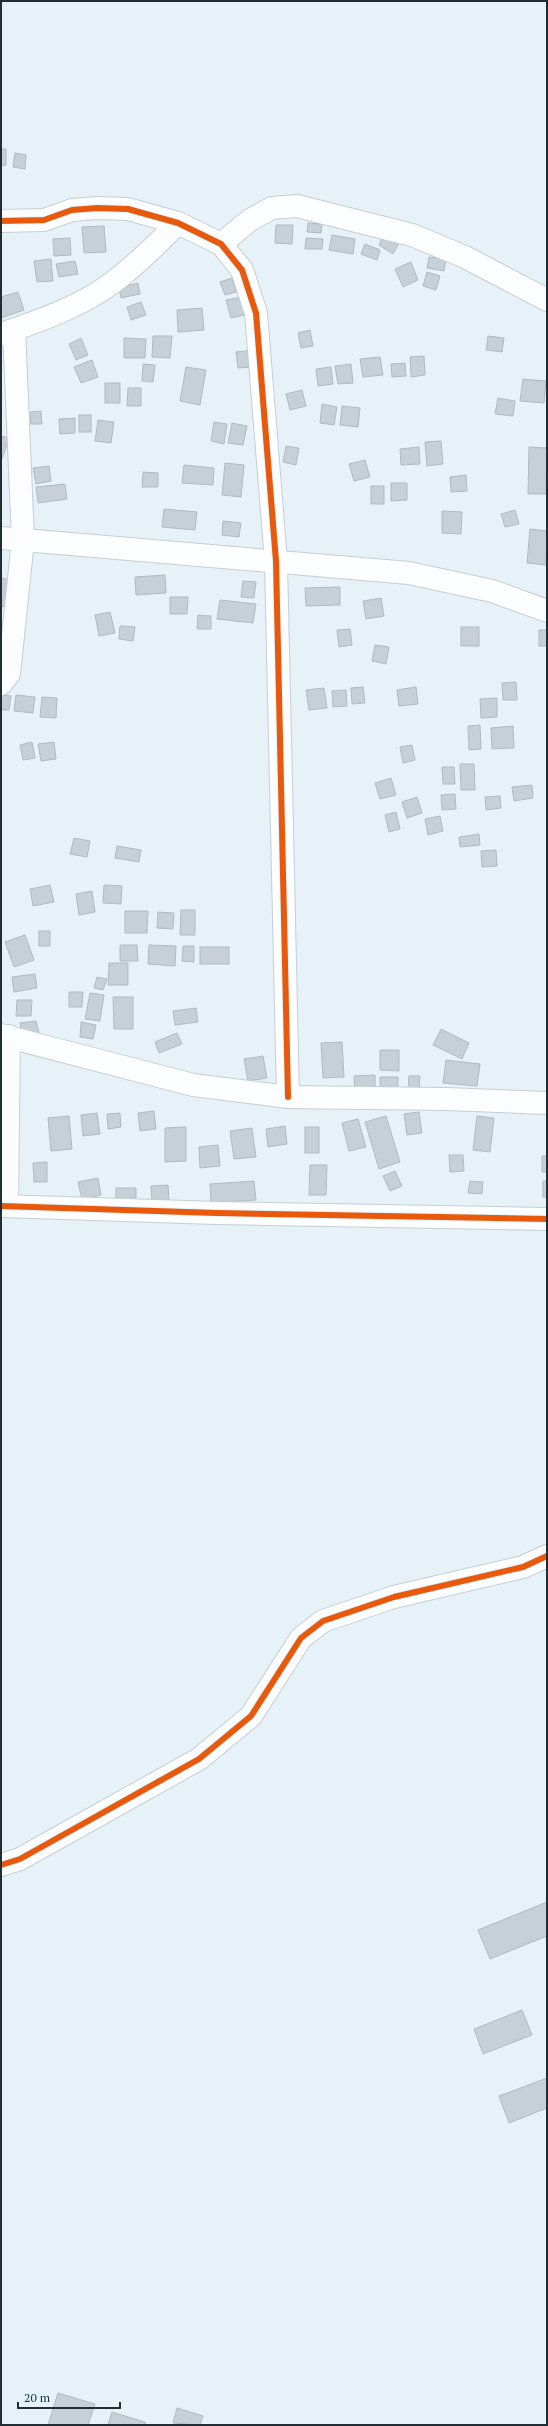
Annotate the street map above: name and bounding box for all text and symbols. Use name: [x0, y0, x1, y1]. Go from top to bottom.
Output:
scale bar: [18, 2384, 120, 2410]
text: 20 m: [24, 2390, 51, 2405]

